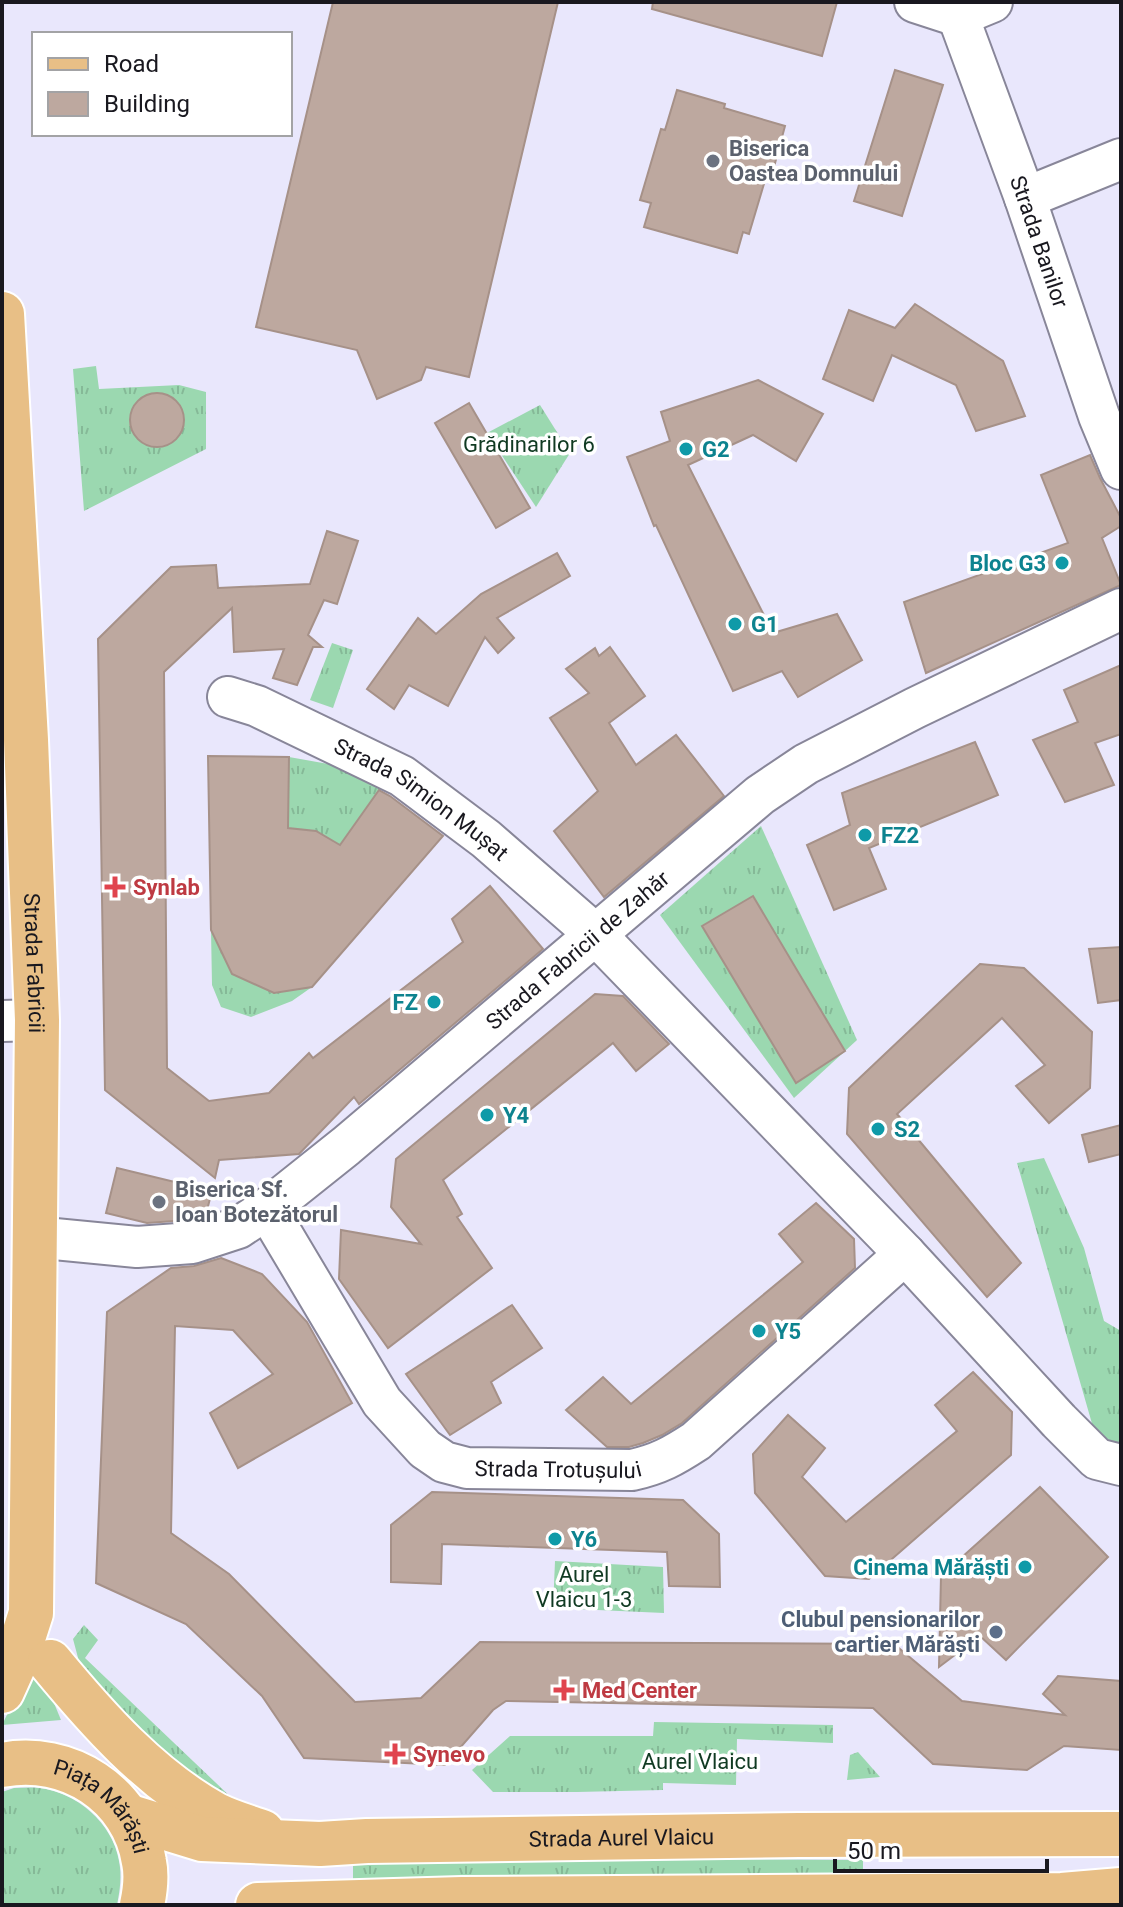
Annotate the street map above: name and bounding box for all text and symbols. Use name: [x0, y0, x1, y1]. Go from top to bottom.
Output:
legend: [32, 32, 292, 136]
text: Road: [104, 50, 159, 78]
text: Building: [104, 90, 190, 118]
place label: Biserica Oastea Domnului: [729, 136, 898, 186]
marker: Biserica Oastea Domnului: [704, 152, 722, 170]
street label: Strada Banilor: [1005, 172, 1073, 311]
park label: Grădinarilor 6: [463, 432, 595, 457]
place label: G2: [702, 437, 730, 462]
marker: G2: [677, 440, 695, 458]
place label: Bloc G3: [969, 551, 1046, 576]
marker: Bloc G3: [1053, 554, 1071, 572]
place label: G1: [751, 612, 779, 637]
marker: G1: [726, 615, 744, 633]
street label: Strada Simion Mușat: [330, 733, 513, 866]
place label: FZ2: [881, 823, 919, 848]
marker: FZ2: [856, 826, 874, 844]
street label: Strada Fabricii de Zahăr: [481, 865, 675, 1035]
place label: Synlab: [133, 875, 200, 900]
marker: Synlab: [104, 876, 126, 898]
street label: Strada Fabricii: [19, 893, 49, 1033]
place label: FZ: [393, 990, 418, 1015]
marker: FZ: [425, 993, 443, 1011]
place label: Y4: [503, 1103, 530, 1128]
marker: Y4: [478, 1106, 496, 1124]
place label: S2: [894, 1117, 920, 1142]
marker: S2: [869, 1120, 887, 1138]
place label: Biserica Sf. Ioan Botezătorul: [175, 1177, 338, 1227]
marker: Biserica Sf. Ioan Botezătorul: [150, 1193, 168, 1211]
place label: Y5: [775, 1319, 801, 1344]
marker: Y5: [750, 1322, 768, 1340]
street label: Strada Trotușului: [474, 1456, 644, 1484]
place label: Y6: [571, 1527, 597, 1552]
marker: Y6: [546, 1530, 564, 1548]
place label: Cinema Mărăști: [853, 1555, 1009, 1581]
marker: Cinema Mărăști: [1016, 1558, 1034, 1576]
park label: Aurel Vlaicu 1-3: [536, 1562, 632, 1612]
place label: Clubul pensionarilor cartier Mărăști: [781, 1607, 980, 1658]
marker: Clubul pensionarilor cartier Mărăști: [987, 1623, 1005, 1641]
place label: Med Center: [582, 1678, 697, 1703]
marker: Med Center: [553, 1679, 575, 1701]
place label: Synevo: [413, 1742, 485, 1767]
marker: Synevo: [384, 1743, 406, 1765]
park label: Aurel Vlaicu: [642, 1749, 758, 1774]
street label: Piața Mărăști: [51, 1754, 154, 1856]
scale bar: [835, 1823, 1047, 1873]
street label: Strada Aurel Vlaicu: [528, 1824, 714, 1852]
text: 50 m: [847, 1837, 901, 1865]

